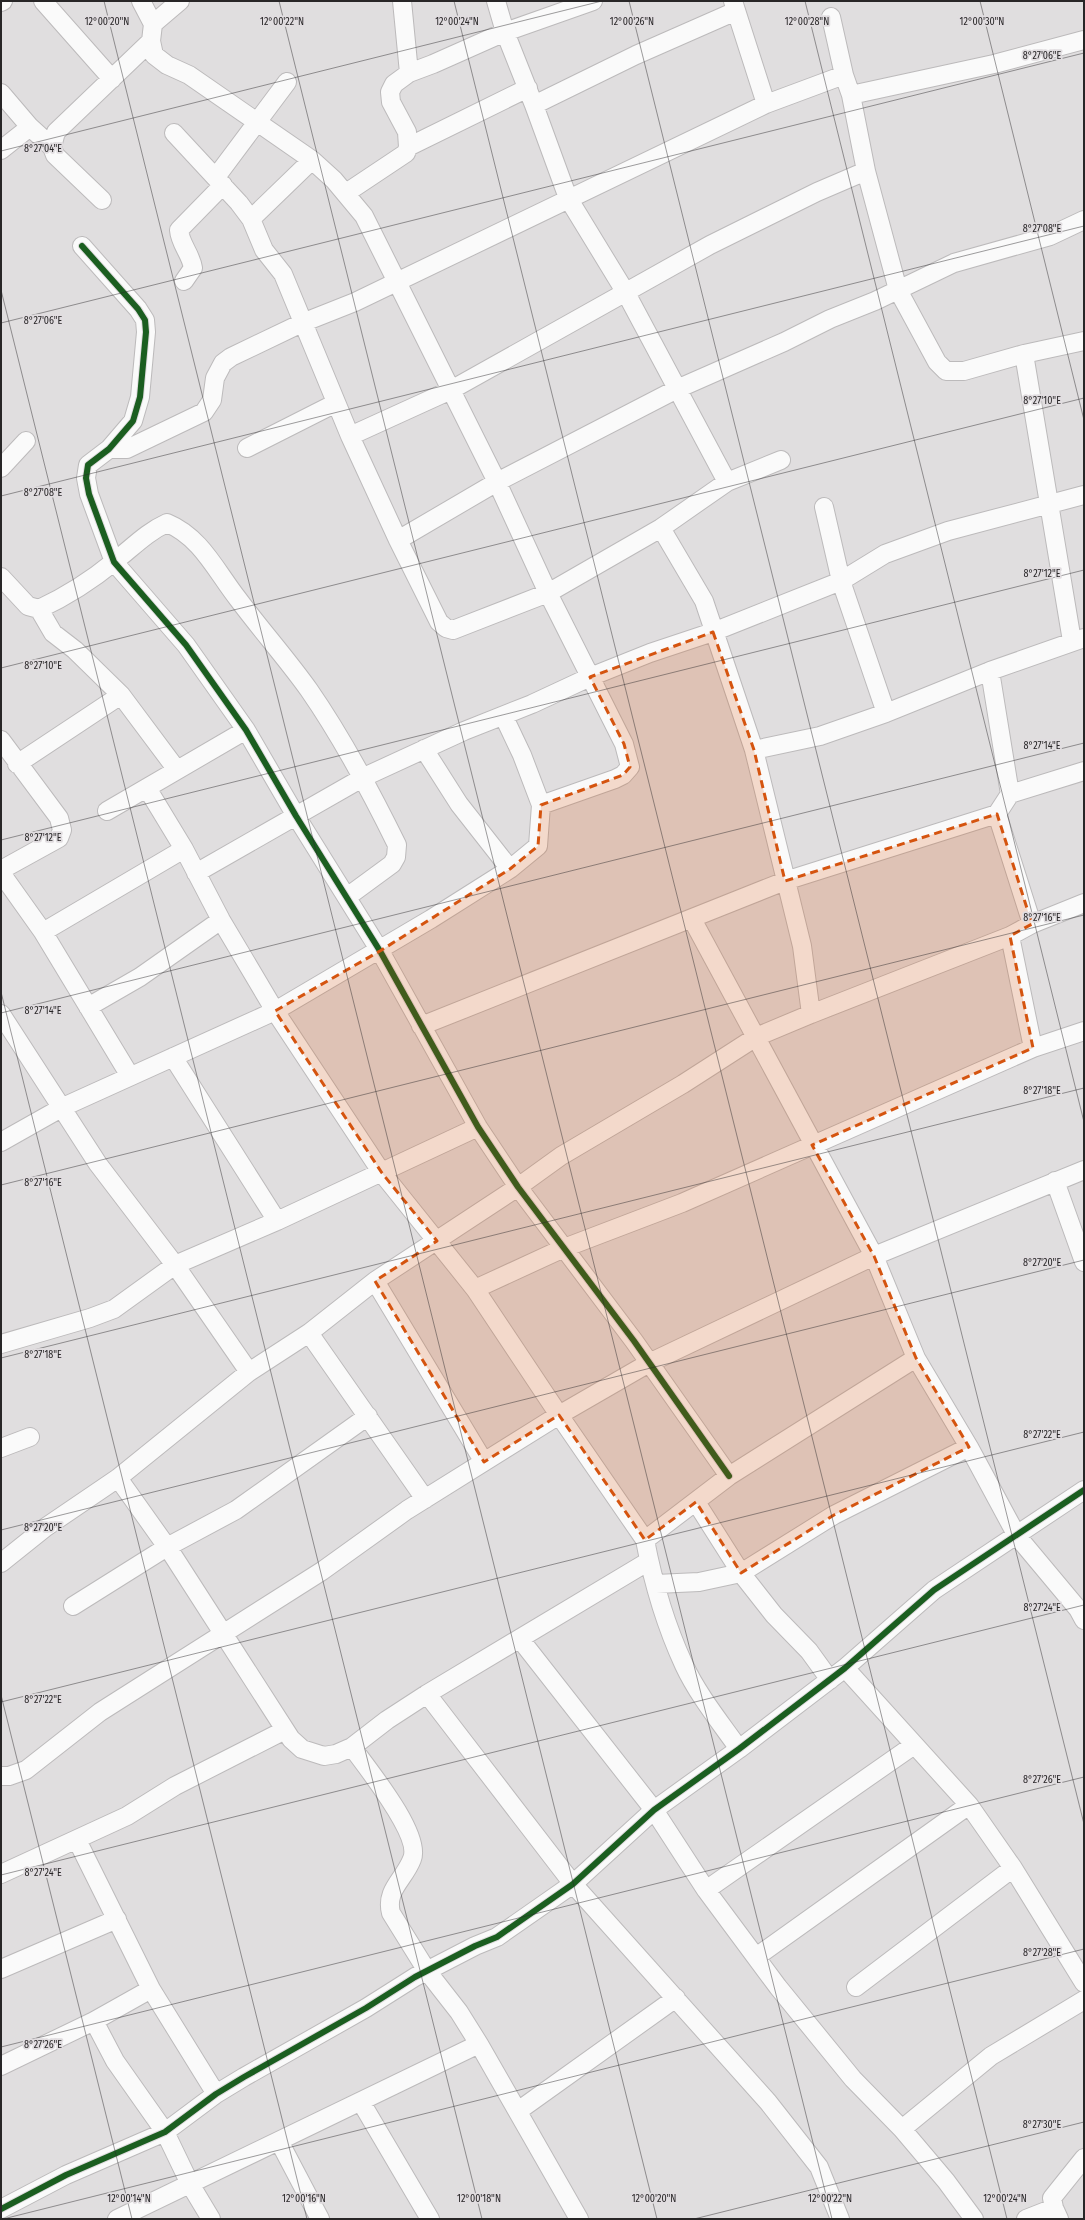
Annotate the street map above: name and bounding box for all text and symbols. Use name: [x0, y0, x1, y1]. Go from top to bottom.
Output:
text: 12°00'20"N: [85, 16, 129, 28]
text: 12°00'22"N: [260, 16, 304, 28]
text: 12°00'24"N: [435, 16, 479, 28]
text: 12°00'26"N: [610, 16, 654, 28]
text: 12°00'28"N: [785, 16, 829, 28]
text: 12°00'30"N: [960, 16, 1004, 28]
text: 8°27'06"E: [1023, 50, 1062, 62]
text: 8°27'04"E: [24, 143, 62, 155]
text: 8°27'08"E: [1023, 223, 1062, 235]
text: 8°27'06"E: [24, 315, 63, 327]
text: 8°27'10"E: [1023, 395, 1061, 407]
text: 8°27'08"E: [24, 487, 63, 499]
text: 8°27'12"E: [1024, 568, 1061, 580]
text: 8°27'10"E: [24, 660, 62, 672]
text: 8°27'14"E: [1024, 740, 1061, 752]
text: 8°27'12"E: [25, 832, 62, 844]
text: 8°27'16"E: [1023, 912, 1061, 924]
text: 8°27'14"E: [25, 1005, 62, 1017]
text: 8°27'18"E: [1023, 1085, 1061, 1097]
text: 8°27'16"E: [24, 1177, 62, 1189]
text: 8°27'20"E: [1023, 1257, 1061, 1269]
text: 8°27'18"E: [24, 1349, 62, 1361]
text: 8°27'22"E: [1023, 1429, 1061, 1441]
text: 8°27'20"E: [24, 1522, 62, 1534]
text: 8°27'24"E: [1023, 1602, 1061, 1614]
text: 8°27'22"E: [24, 1694, 62, 1706]
text: 8°27'26"E: [1023, 1774, 1061, 1786]
text: 8°27'24"E: [24, 1867, 62, 1879]
text: 8°27'28"E: [1023, 1947, 1061, 1959]
text: 8°27'26"E: [24, 2039, 62, 2051]
text: 8°27'30"E: [1023, 2119, 1061, 2131]
text: 12°00'14"N: [107, 2193, 151, 2205]
text: 12°00'16"N: [282, 2193, 326, 2205]
text: 12°00'18"N: [457, 2193, 501, 2205]
text: 12°00'20"N: [632, 2193, 676, 2205]
text: 12°00'22"N: [808, 2193, 852, 2205]
text: 12°00'24"N: [983, 2193, 1027, 2205]

